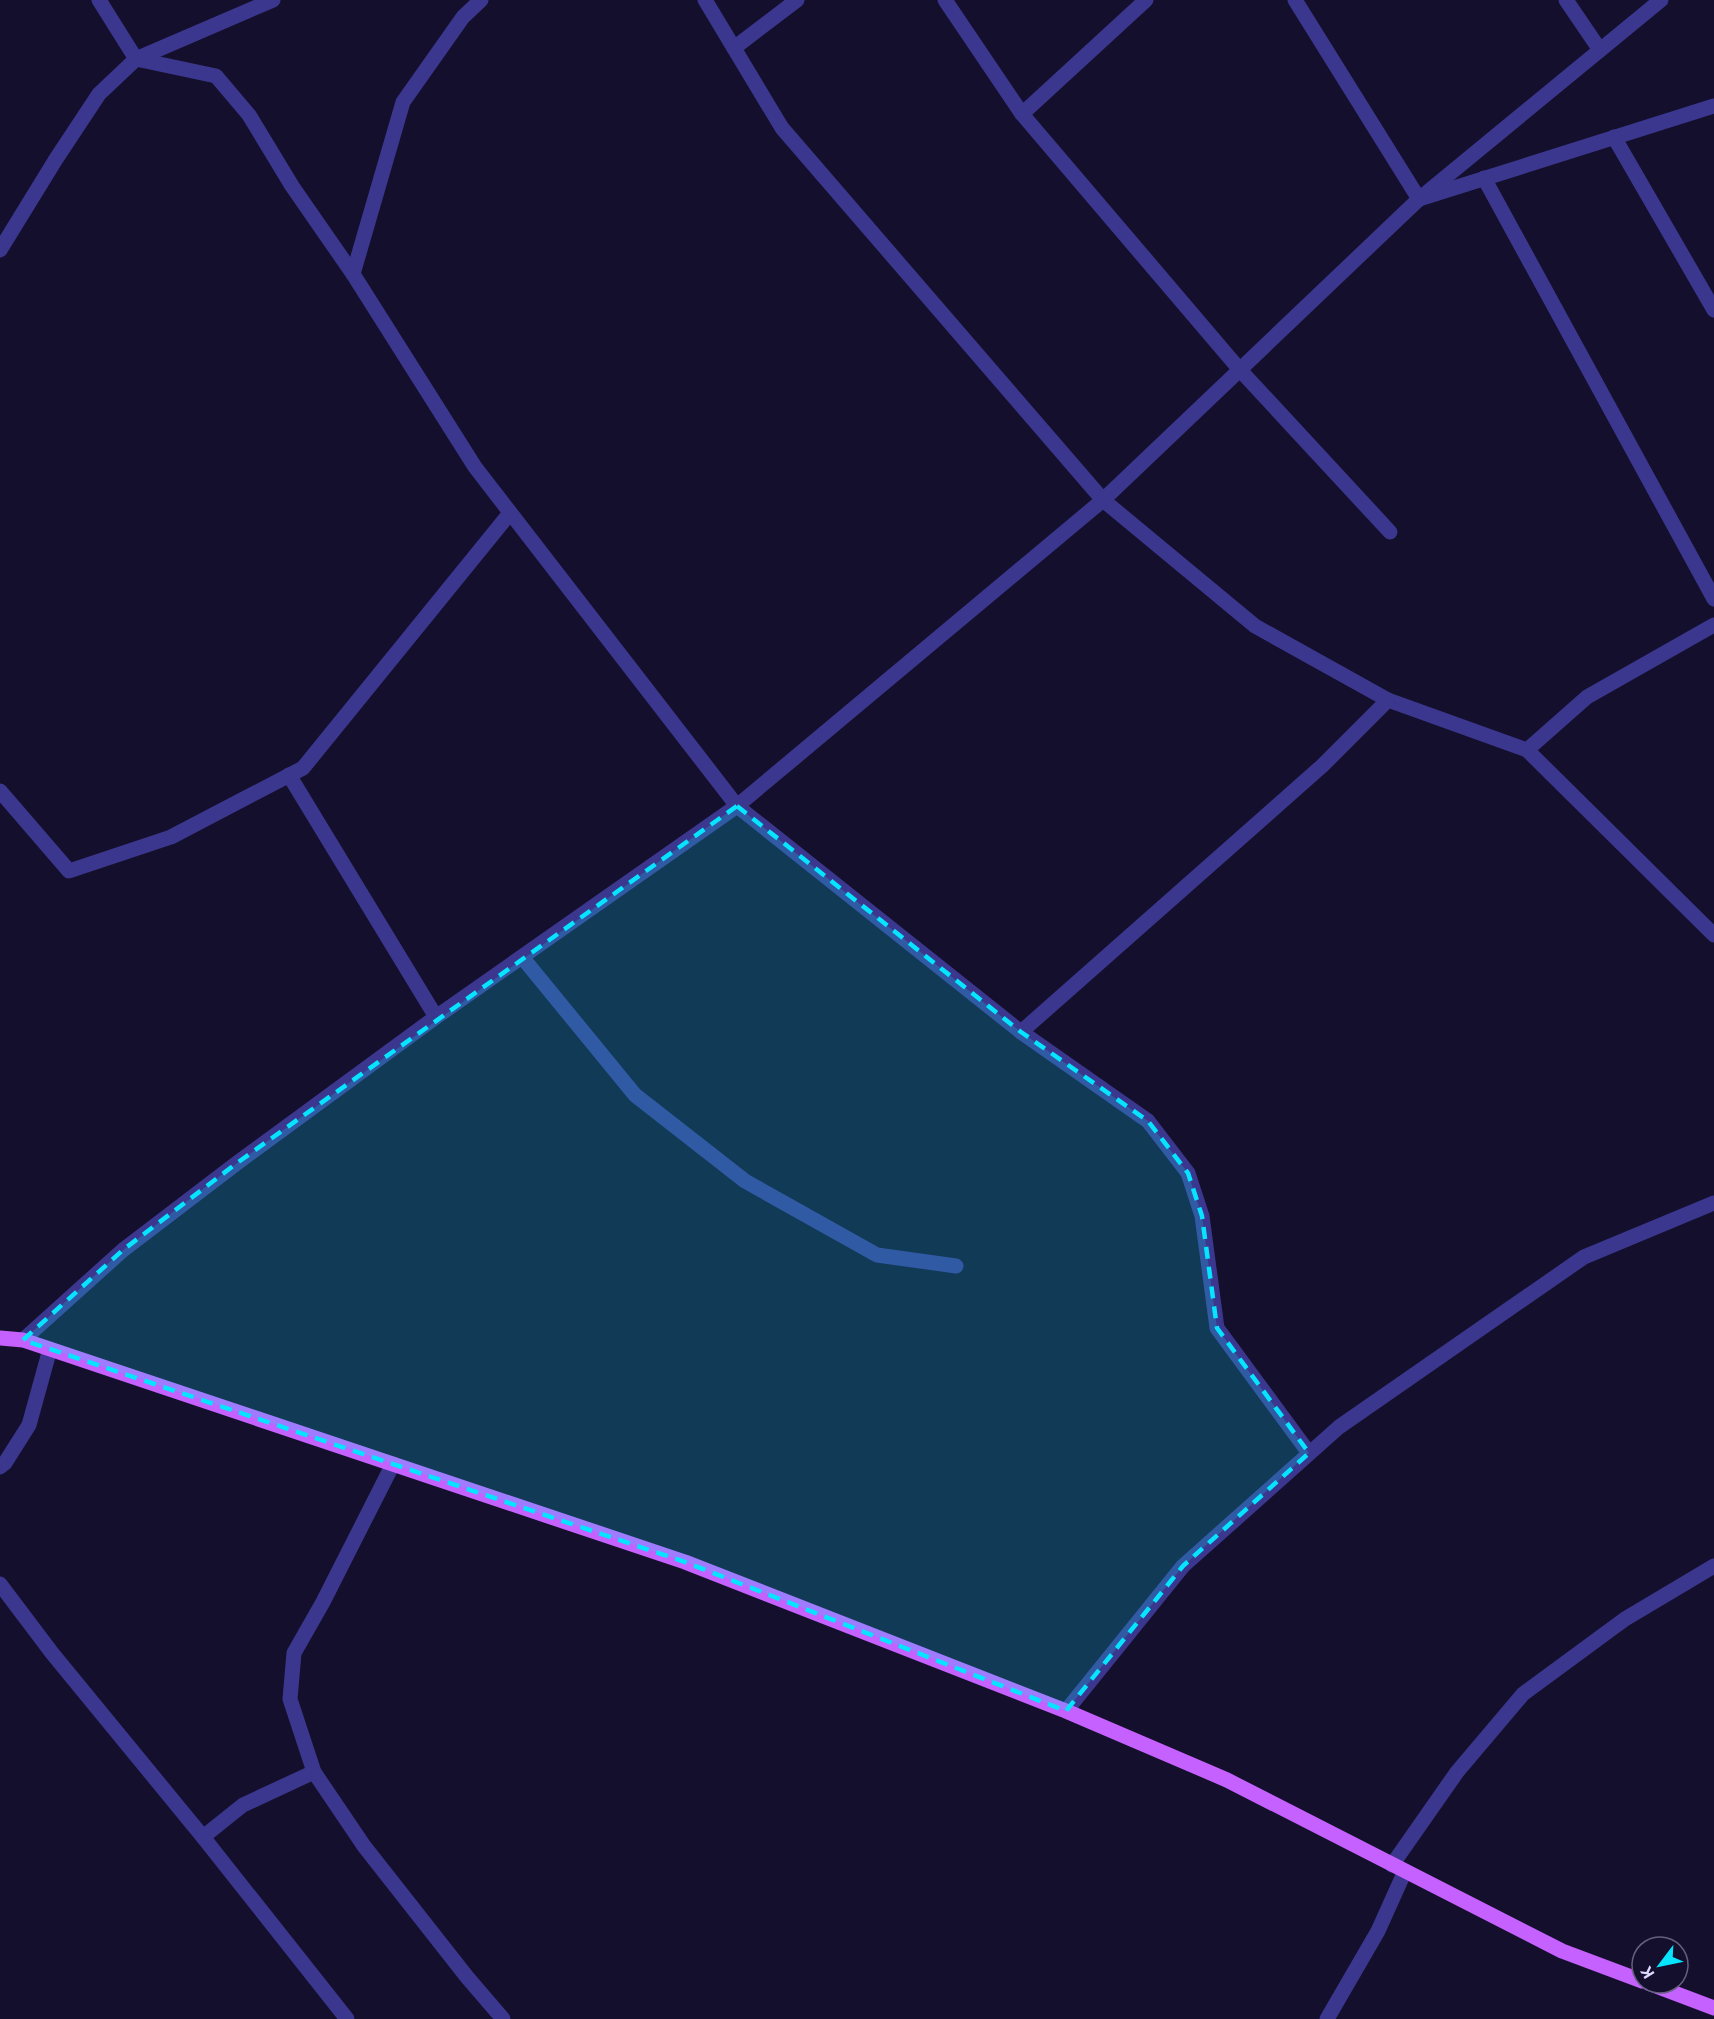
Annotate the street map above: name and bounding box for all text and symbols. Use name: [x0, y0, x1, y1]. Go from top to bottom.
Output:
north arrow: [1630, 1935, 1690, 1995]
text: K: [1635, 1962, 1659, 1983]

